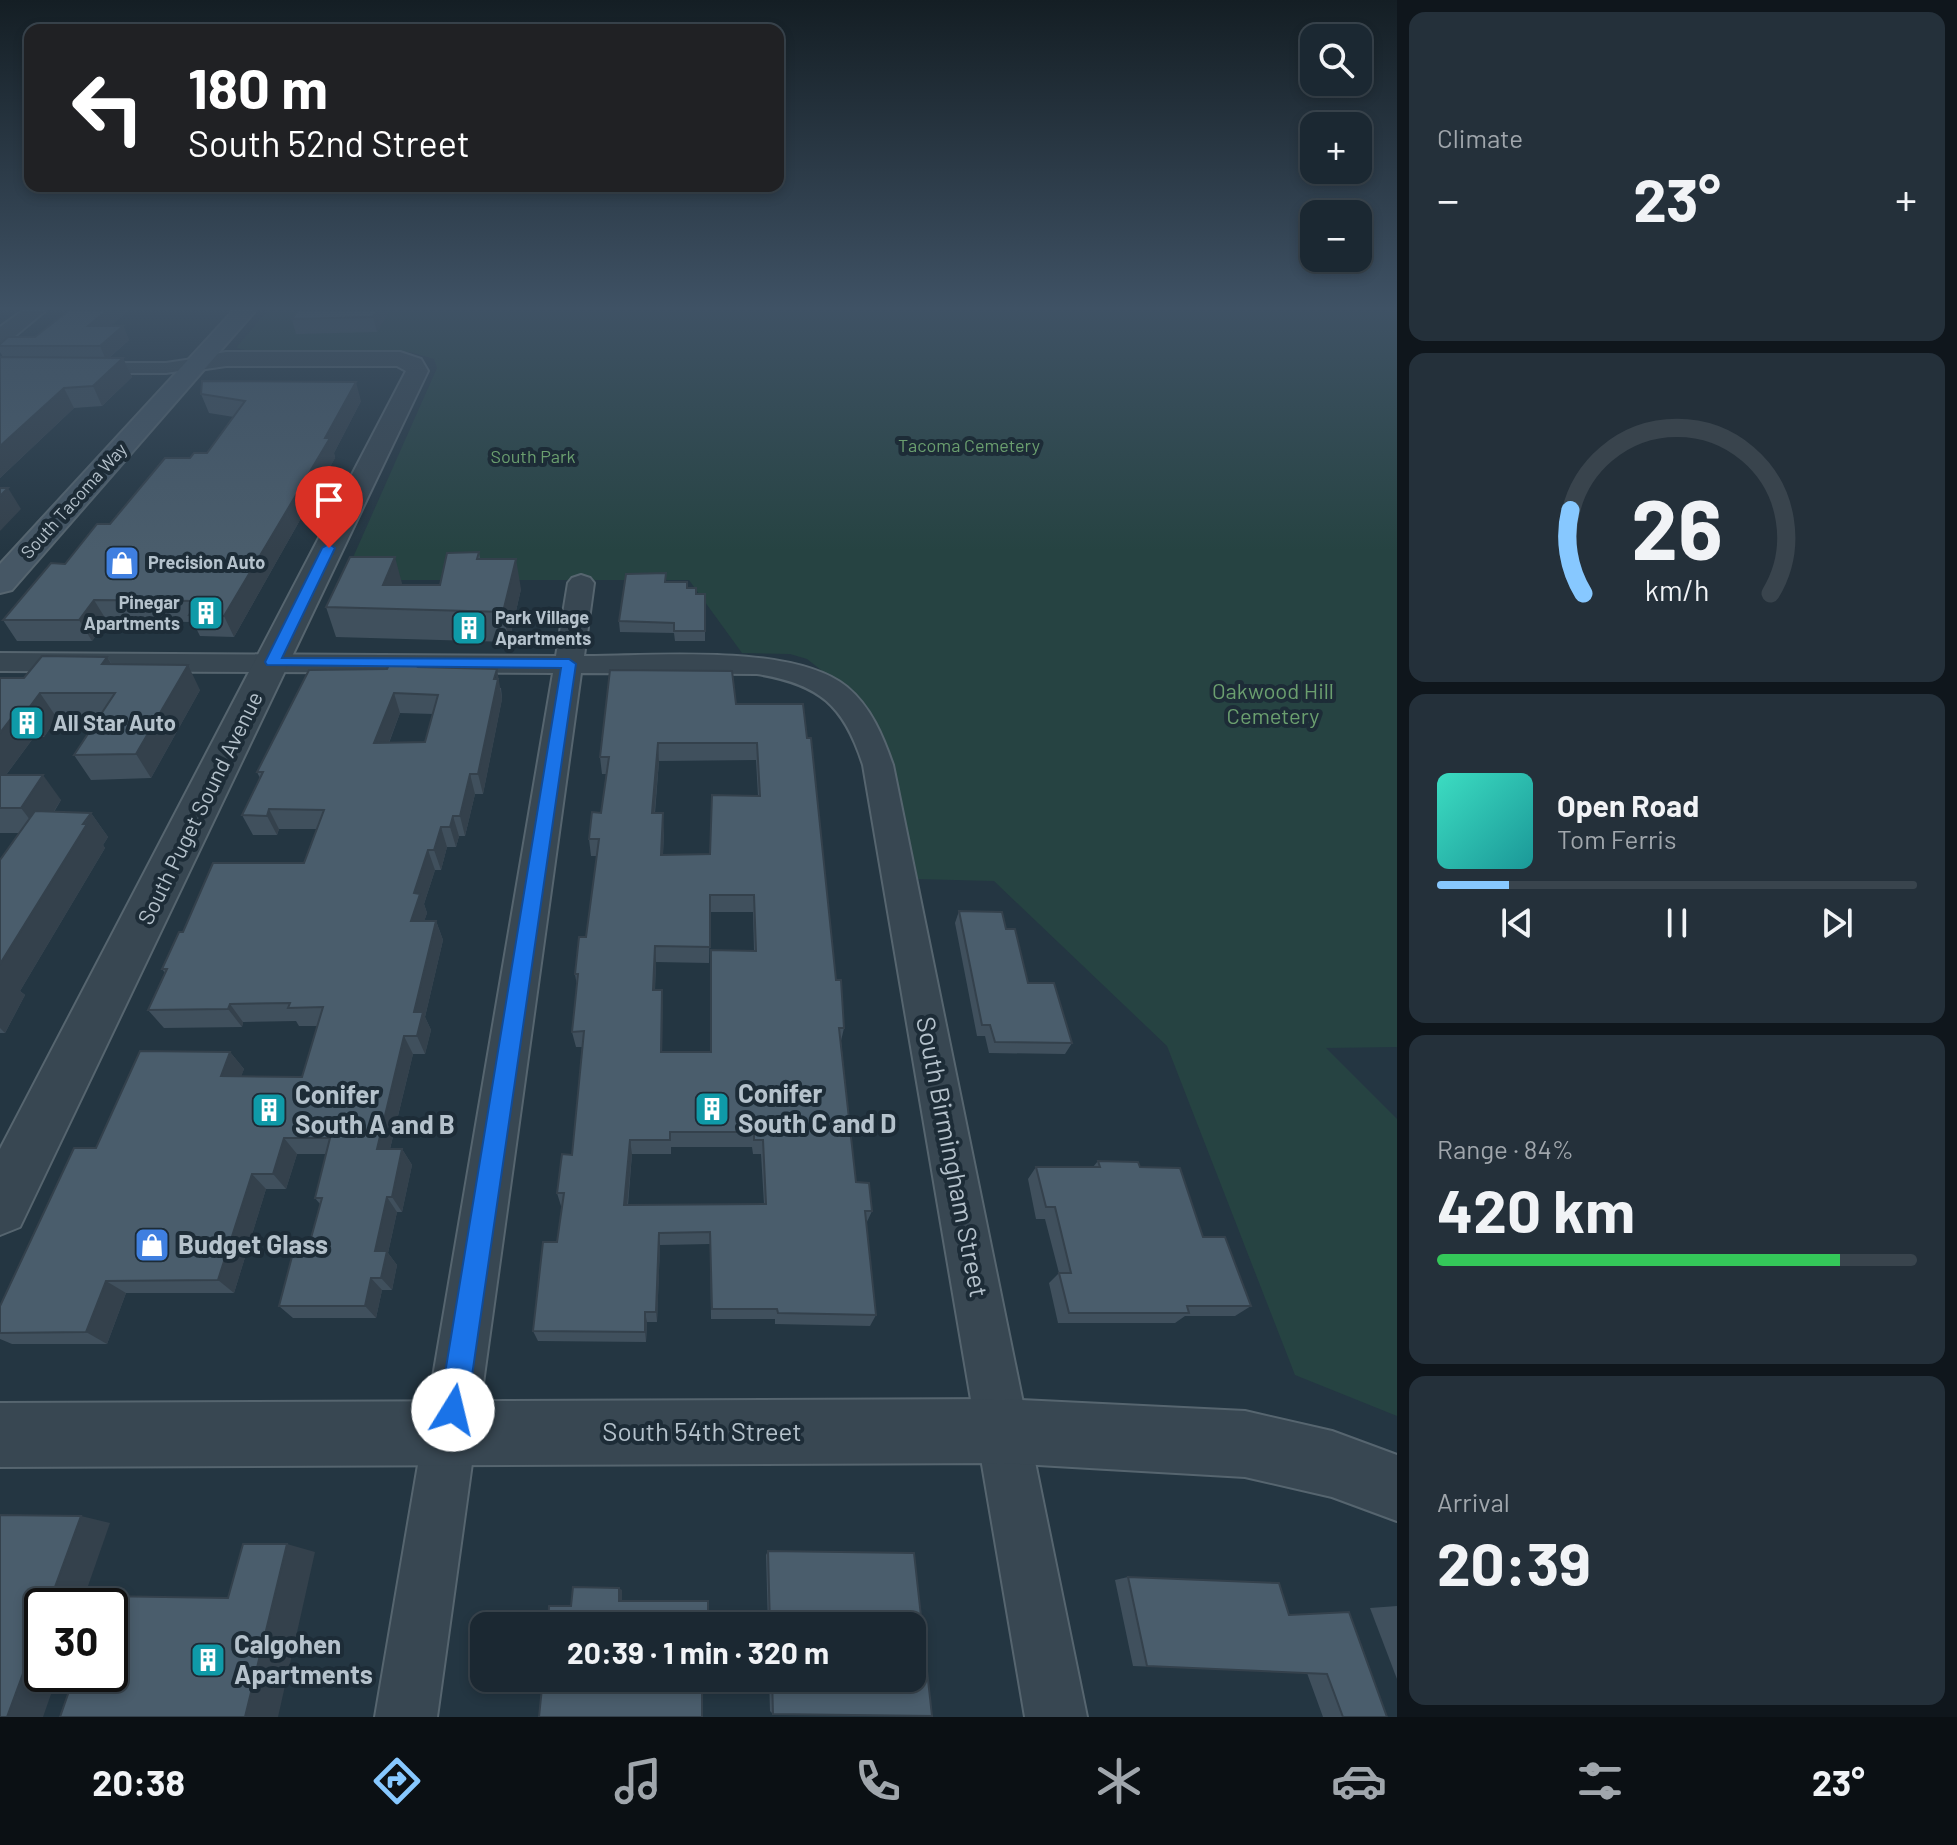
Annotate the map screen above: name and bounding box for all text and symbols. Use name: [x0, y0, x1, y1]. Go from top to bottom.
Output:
map controls: [1300, 24, 1372, 272]
button: search: [1300, 24, 1372, 96]
text: 180 m: [188, 53, 328, 120]
icon: left: [56, 56, 160, 160]
button: +: [1300, 112, 1372, 184]
text: South 52nd Street: [188, 121, 470, 164]
text: Climate: [1437, 122, 1523, 153]
text: 23°: [1633, 162, 1721, 234]
text: −: [1437, 172, 1459, 225]
text: +: [1895, 172, 1917, 225]
button: −: [1300, 200, 1372, 272]
park label: Tacoma Cemetery: [898, 434, 1040, 456]
street label: South Tacoma Way: [16, 438, 131, 563]
park label: South Park: [490, 445, 576, 467]
pin: [295, 466, 363, 548]
text: 26: [1631, 476, 1723, 576]
icon: arrive: [307, 478, 351, 522]
shop icon: Precision Auto: [103, 544, 141, 582]
place label: Precision Auto: [148, 551, 265, 573]
text: km/h: [1645, 572, 1709, 607]
place label: Pinegar Apartments: [84, 591, 180, 634]
building icon: Pinegar Apartments: [187, 594, 225, 632]
place label: Park Village Apartments: [495, 606, 591, 649]
building icon: Park Village Apartments: [450, 609, 488, 647]
park label: Oakwood Hill Cemetery: [1212, 677, 1334, 728]
street label: South Puget Sound Avenue: [131, 687, 267, 928]
building icon: All Star Auto: [8, 704, 46, 742]
place label: All Star Auto: [53, 709, 176, 735]
text: Open Road: [1557, 787, 1699, 823]
text: Tom Ferris: [1557, 823, 1677, 854]
icon: previous: [1495, 901, 1539, 945]
icon: pause: [1655, 901, 1699, 945]
icon: next: [1815, 901, 1859, 945]
street label: South Birmingham Street: [911, 1014, 996, 1300]
place label: Conifer South C and D: [738, 1077, 896, 1138]
place label: Conifer South A and B: [295, 1078, 455, 1139]
building icon: Conifer South C and D: [693, 1090, 731, 1128]
building icon: Conifer South A and B: [250, 1091, 288, 1129]
text: Range · 84%: [1437, 1133, 1574, 1164]
text: 420 km: [1437, 1173, 1635, 1245]
shop icon: Budget Glass: [133, 1226, 171, 1264]
place label: Budget Glass: [178, 1228, 328, 1259]
position arrow: [411, 1368, 495, 1452]
street label: South 54th Street: [602, 1415, 802, 1446]
text: Arrival: [1437, 1486, 1510, 1517]
text: 20:39: [1437, 1526, 1591, 1598]
speed limit sign: 30: [24, 1588, 128, 1692]
place label: Calgohen Apartments: [234, 1628, 373, 1689]
text: 20:39 · 1 min · 320 m: [567, 1634, 829, 1670]
building icon: Calgohen Apartments: [189, 1641, 227, 1679]
icon: directions: [369, 1753, 425, 1809]
icon: music: [610, 1753, 666, 1809]
icon: phone: [850, 1753, 906, 1809]
icon: climate: [1091, 1753, 1147, 1809]
icon: car: [1331, 1753, 1387, 1809]
icon: filters: [1572, 1753, 1628, 1809]
text: 20:38: [92, 1760, 185, 1803]
text: 23°: [1812, 1760, 1865, 1803]

